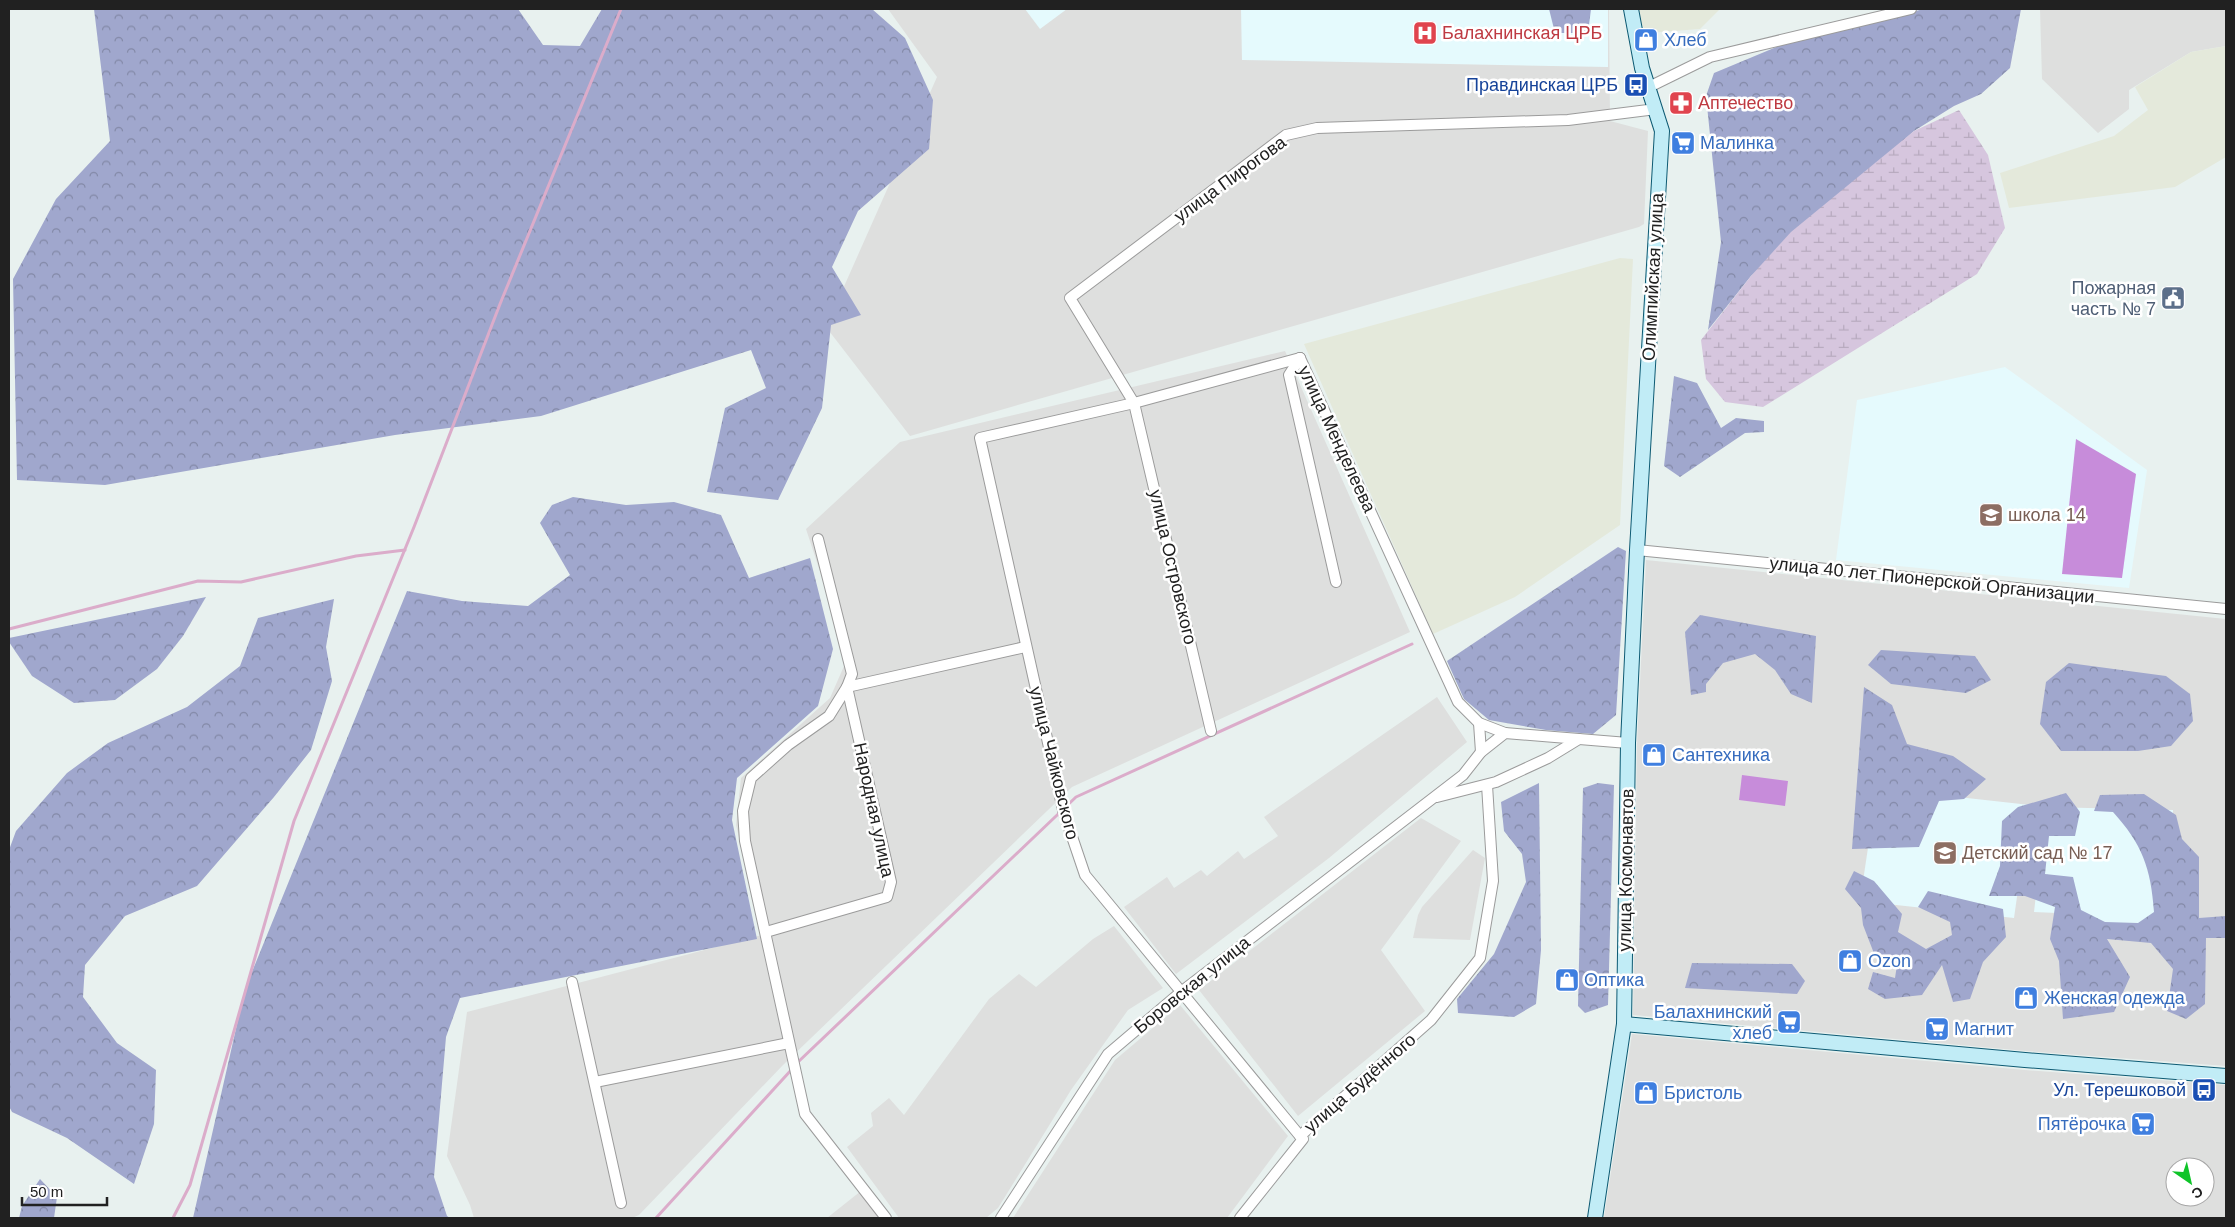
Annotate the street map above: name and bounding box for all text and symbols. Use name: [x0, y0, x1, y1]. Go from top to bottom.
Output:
hospital icon: Балахнинская ЦРБ: [1412, 20, 1438, 46]
place label: Балахнинская ЦРБ: [1442, 23, 1602, 43]
shop icon: Хлеб: [1633, 27, 1659, 53]
place label: Хлеб: [1664, 30, 1707, 50]
bus stop icon: Правдинская ЦРБ: [1623, 72, 1649, 98]
place label: Правдинская ЦРБ: [1466, 75, 1618, 95]
pharmacy icon: Аптечество: [1668, 90, 1694, 116]
place label: Аптечество: [1698, 93, 1793, 113]
supermarket icon: Малинка: [1670, 130, 1696, 156]
street label: улица Пирогова: [1170, 131, 1290, 226]
place label: Малинка: [1700, 133, 1775, 153]
street label: Олимпийская улица: [1639, 192, 1667, 361]
place label: Пожарная часть № 7: [2071, 278, 2156, 319]
public building icon: Пожарная часть № 7: [2160, 285, 2186, 311]
street label: улица Менделеева: [1294, 363, 1380, 516]
street label: улица Островского: [1145, 488, 1201, 646]
school or university icon: школа 14: [1978, 502, 2004, 528]
place label: школа 14: [2008, 505, 2086, 525]
street label: улица 40 лет Пионерской Организации: [1769, 553, 2095, 607]
street label: улица Чайковского: [1025, 684, 1083, 842]
street label: Народная улица: [850, 741, 898, 880]
shop icon: Сантехника: [1641, 742, 1667, 768]
place label: Сантехника: [1672, 745, 1771, 765]
street label: улица Космонавтов: [1615, 788, 1637, 952]
school or university icon: Детский сад № 17: [1932, 840, 1958, 866]
place label: Детский сад № 17: [1962, 843, 2112, 863]
street label: Боровская улица: [1130, 932, 1255, 1038]
shop icon: Ozon: [1837, 948, 1863, 974]
place label: Ozon: [1868, 951, 1911, 971]
shop icon: Оптика: [1554, 967, 1580, 993]
place label: Оптика: [1584, 970, 1645, 990]
shop icon: Женская одежда: [2013, 985, 2039, 1011]
place label: Женская одежда: [2044, 988, 2186, 1008]
place label: Балахнинский хлеб: [1654, 1002, 1772, 1043]
supermarket icon: Балахнинский хлеб: [1776, 1009, 1802, 1035]
supermarket icon: Магнит: [1924, 1016, 1950, 1042]
place label: Магнит: [1954, 1019, 2014, 1039]
street label: улица Будённого: [1300, 1029, 1420, 1137]
bus stop icon: Ул. Терешковой: [2191, 1077, 2217, 1103]
shop icon: Бристоль: [1633, 1080, 1659, 1106]
place label: Ул. Терешковой: [2053, 1080, 2186, 1100]
place label: Бристоль: [1664, 1083, 1742, 1103]
supermarket icon: Пятёрочка: [2130, 1111, 2156, 1137]
place label: Пятёрочка: [2038, 1114, 2127, 1134]
north arrow: [2165, 1157, 2215, 1207]
scale bar: [22, 1174, 108, 1206]
text: 50 m: [30, 1183, 63, 1200]
text: С: [2189, 1183, 2206, 1202]

